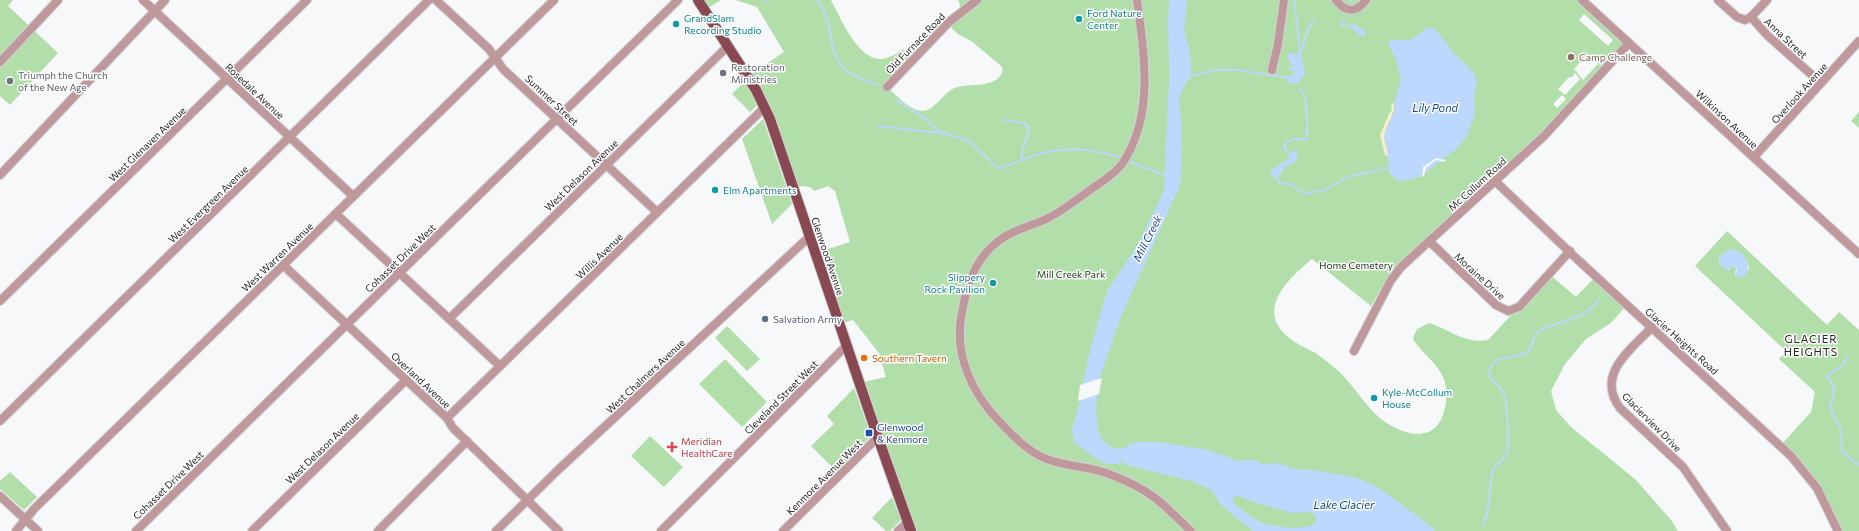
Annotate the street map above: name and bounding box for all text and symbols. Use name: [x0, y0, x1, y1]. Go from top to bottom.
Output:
place label: Ford Nature Center: [1087, 7, 1142, 31]
street label: Old Furnace Road: [883, 10, 947, 76]
place label: GrandSlam Recording Studio: [684, 12, 762, 36]
marker: Ford Nature Center: [1074, 14, 1084, 24]
street label: Anna Street: [1762, 15, 1810, 61]
marker: GrandSlam Recording Studio: [671, 19, 681, 29]
place label: Camp Challenge: [1579, 51, 1652, 63]
marker: Camp Challenge: [1566, 52, 1576, 62]
street label: Overlook Avenue: [1769, 60, 1829, 126]
street label: Rosedale Avenue: [223, 61, 287, 121]
place label: Restoration Ministries: [731, 61, 785, 85]
marker: Restoration Ministries: [718, 68, 728, 78]
place label: Triumph the Church of the New Age: [18, 69, 108, 93]
street label: Summer Street: [523, 72, 581, 128]
marker: Triumph the Church of the New Age: [5, 76, 15, 86]
street label: Wilkinson Avenue: [1693, 87, 1761, 151]
water label: Lily Pond: [1412, 101, 1458, 114]
street label: West Glenaven Avenue: [106, 104, 188, 184]
street label: West Delason Avenue: [542, 137, 620, 213]
street label: Mc Collum Road: [1446, 155, 1509, 213]
street label: West Evergreen Avenue: [166, 163, 250, 245]
place label: Elm Apartments: [723, 184, 797, 196]
marker: Elm Apartments: [710, 185, 720, 195]
water label: Mill Creek: [1130, 212, 1165, 263]
street label: Glenwood Avenue: [809, 215, 847, 297]
street label: West Warren Avenue: [239, 220, 315, 294]
street label: Cohasset Drive West: [362, 221, 438, 295]
street label: Willis Avenue: [573, 231, 625, 281]
street label: Moraine Drive: [1452, 250, 1508, 302]
park label: Home Cemetery: [1319, 259, 1393, 271]
park label: Mill Creek Park: [1037, 268, 1106, 280]
place label: Slippery Rock Pavilion: [924, 271, 985, 295]
marker: Slippery Rock Pavilion: [988, 278, 998, 288]
street label: Glacier Heights Road: [1643, 305, 1721, 377]
place label: Salvation Army: [773, 313, 842, 325]
marker: Salvation Army: [760, 314, 770, 324]
district label: GLACIER HEIGHTS: [1784, 332, 1838, 358]
street label: West Chalmers Avenue: [603, 336, 687, 416]
street label: Overland Avenue: [389, 349, 453, 411]
place label: Southern Tavern: [872, 352, 947, 364]
marker: Southern Tavern: [859, 353, 869, 363]
street label: Cleveland Street West: [742, 358, 820, 436]
place label: Kyle-McCollum House: [1382, 386, 1452, 410]
street label: Glacierview Drive: [1620, 390, 1684, 454]
marker: Kyle-McCollum House: [1369, 393, 1379, 403]
street label: West Delason Avenue: [283, 410, 361, 486]
place label: Glenwood & Kenmore: [877, 421, 927, 445]
marker: Glenwood & Kenmore: [864, 428, 874, 438]
place label: Meridian HealthCare: [681, 435, 733, 459]
street label: Kenmore Avenue West: [784, 437, 864, 517]
marker: Meridian HealthCare: [666, 441, 678, 453]
street label: Cohasset Drive West: [130, 448, 206, 522]
water label: Lake Glacier: [1314, 498, 1375, 511]

